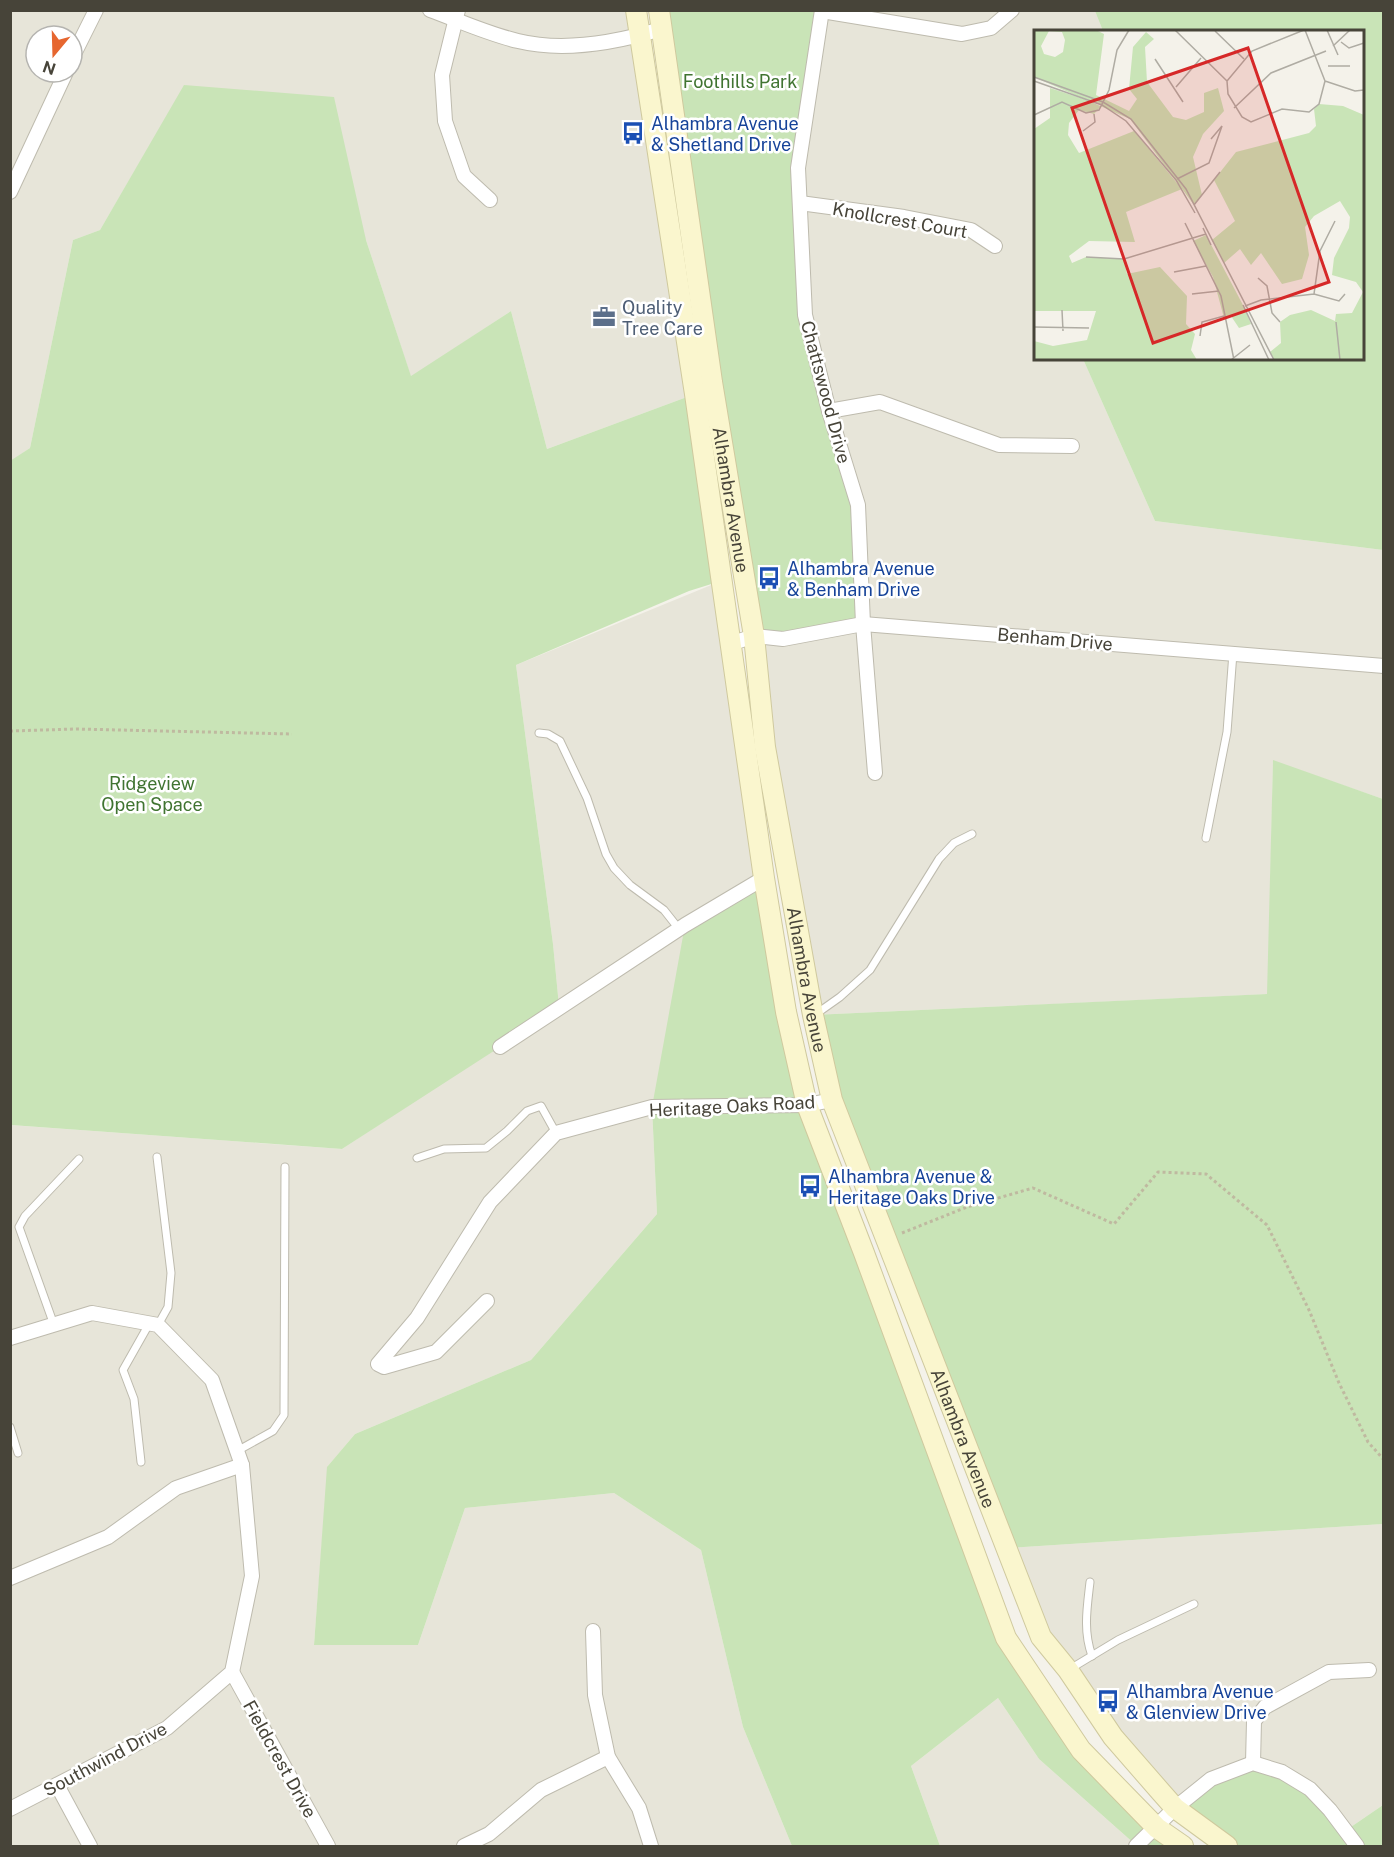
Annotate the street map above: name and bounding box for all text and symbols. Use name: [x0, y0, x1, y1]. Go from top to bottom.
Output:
north arrow: [24, 24, 84, 84]
inset map: [1034, 30, 1364, 360]
text: N: [40, 57, 58, 79]
park label: Foothills Park: [683, 71, 797, 92]
place label: Alhambra Avenue & Shetland Drive: [651, 113, 799, 155]
bus stop icon: Alhambra Avenue & Shetland Drive: [620, 120, 646, 146]
street label: Knollcrest Court: [831, 198, 969, 242]
place label: Quality Tree Care: [622, 297, 703, 339]
office icon: Quality Tree Care: [591, 304, 617, 330]
street label: Chattswood Drive: [797, 318, 855, 466]
street label: Alhambra Avenue: [709, 425, 754, 574]
place label: Alhambra Avenue & Benham Drive: [787, 558, 935, 600]
bus stop icon: Alhambra Avenue & Benham Drive: [756, 565, 782, 591]
street label: Benham Drive: [996, 623, 1114, 655]
park label: Ridgeview Open Space: [101, 773, 203, 815]
street label: Alhambra Avenue: [783, 905, 832, 1054]
street label: Heritage Oaks Road: [648, 1091, 816, 1121]
place label: Alhambra Avenue & Heritage Oaks Drive: [828, 1166, 995, 1208]
bus stop icon: Alhambra Avenue & Heritage Oaks Drive: [797, 1173, 823, 1199]
street label: Alhambra Avenue: [927, 1366, 1000, 1511]
place label: Alhambra Avenue & Glenview Drive: [1126, 1681, 1274, 1723]
bus stop icon: Alhambra Avenue & Glenview Drive: [1095, 1688, 1121, 1714]
street label: Fieldcrest Drive: [239, 1697, 321, 1821]
street label: Southwind Drive: [40, 1718, 170, 1800]

